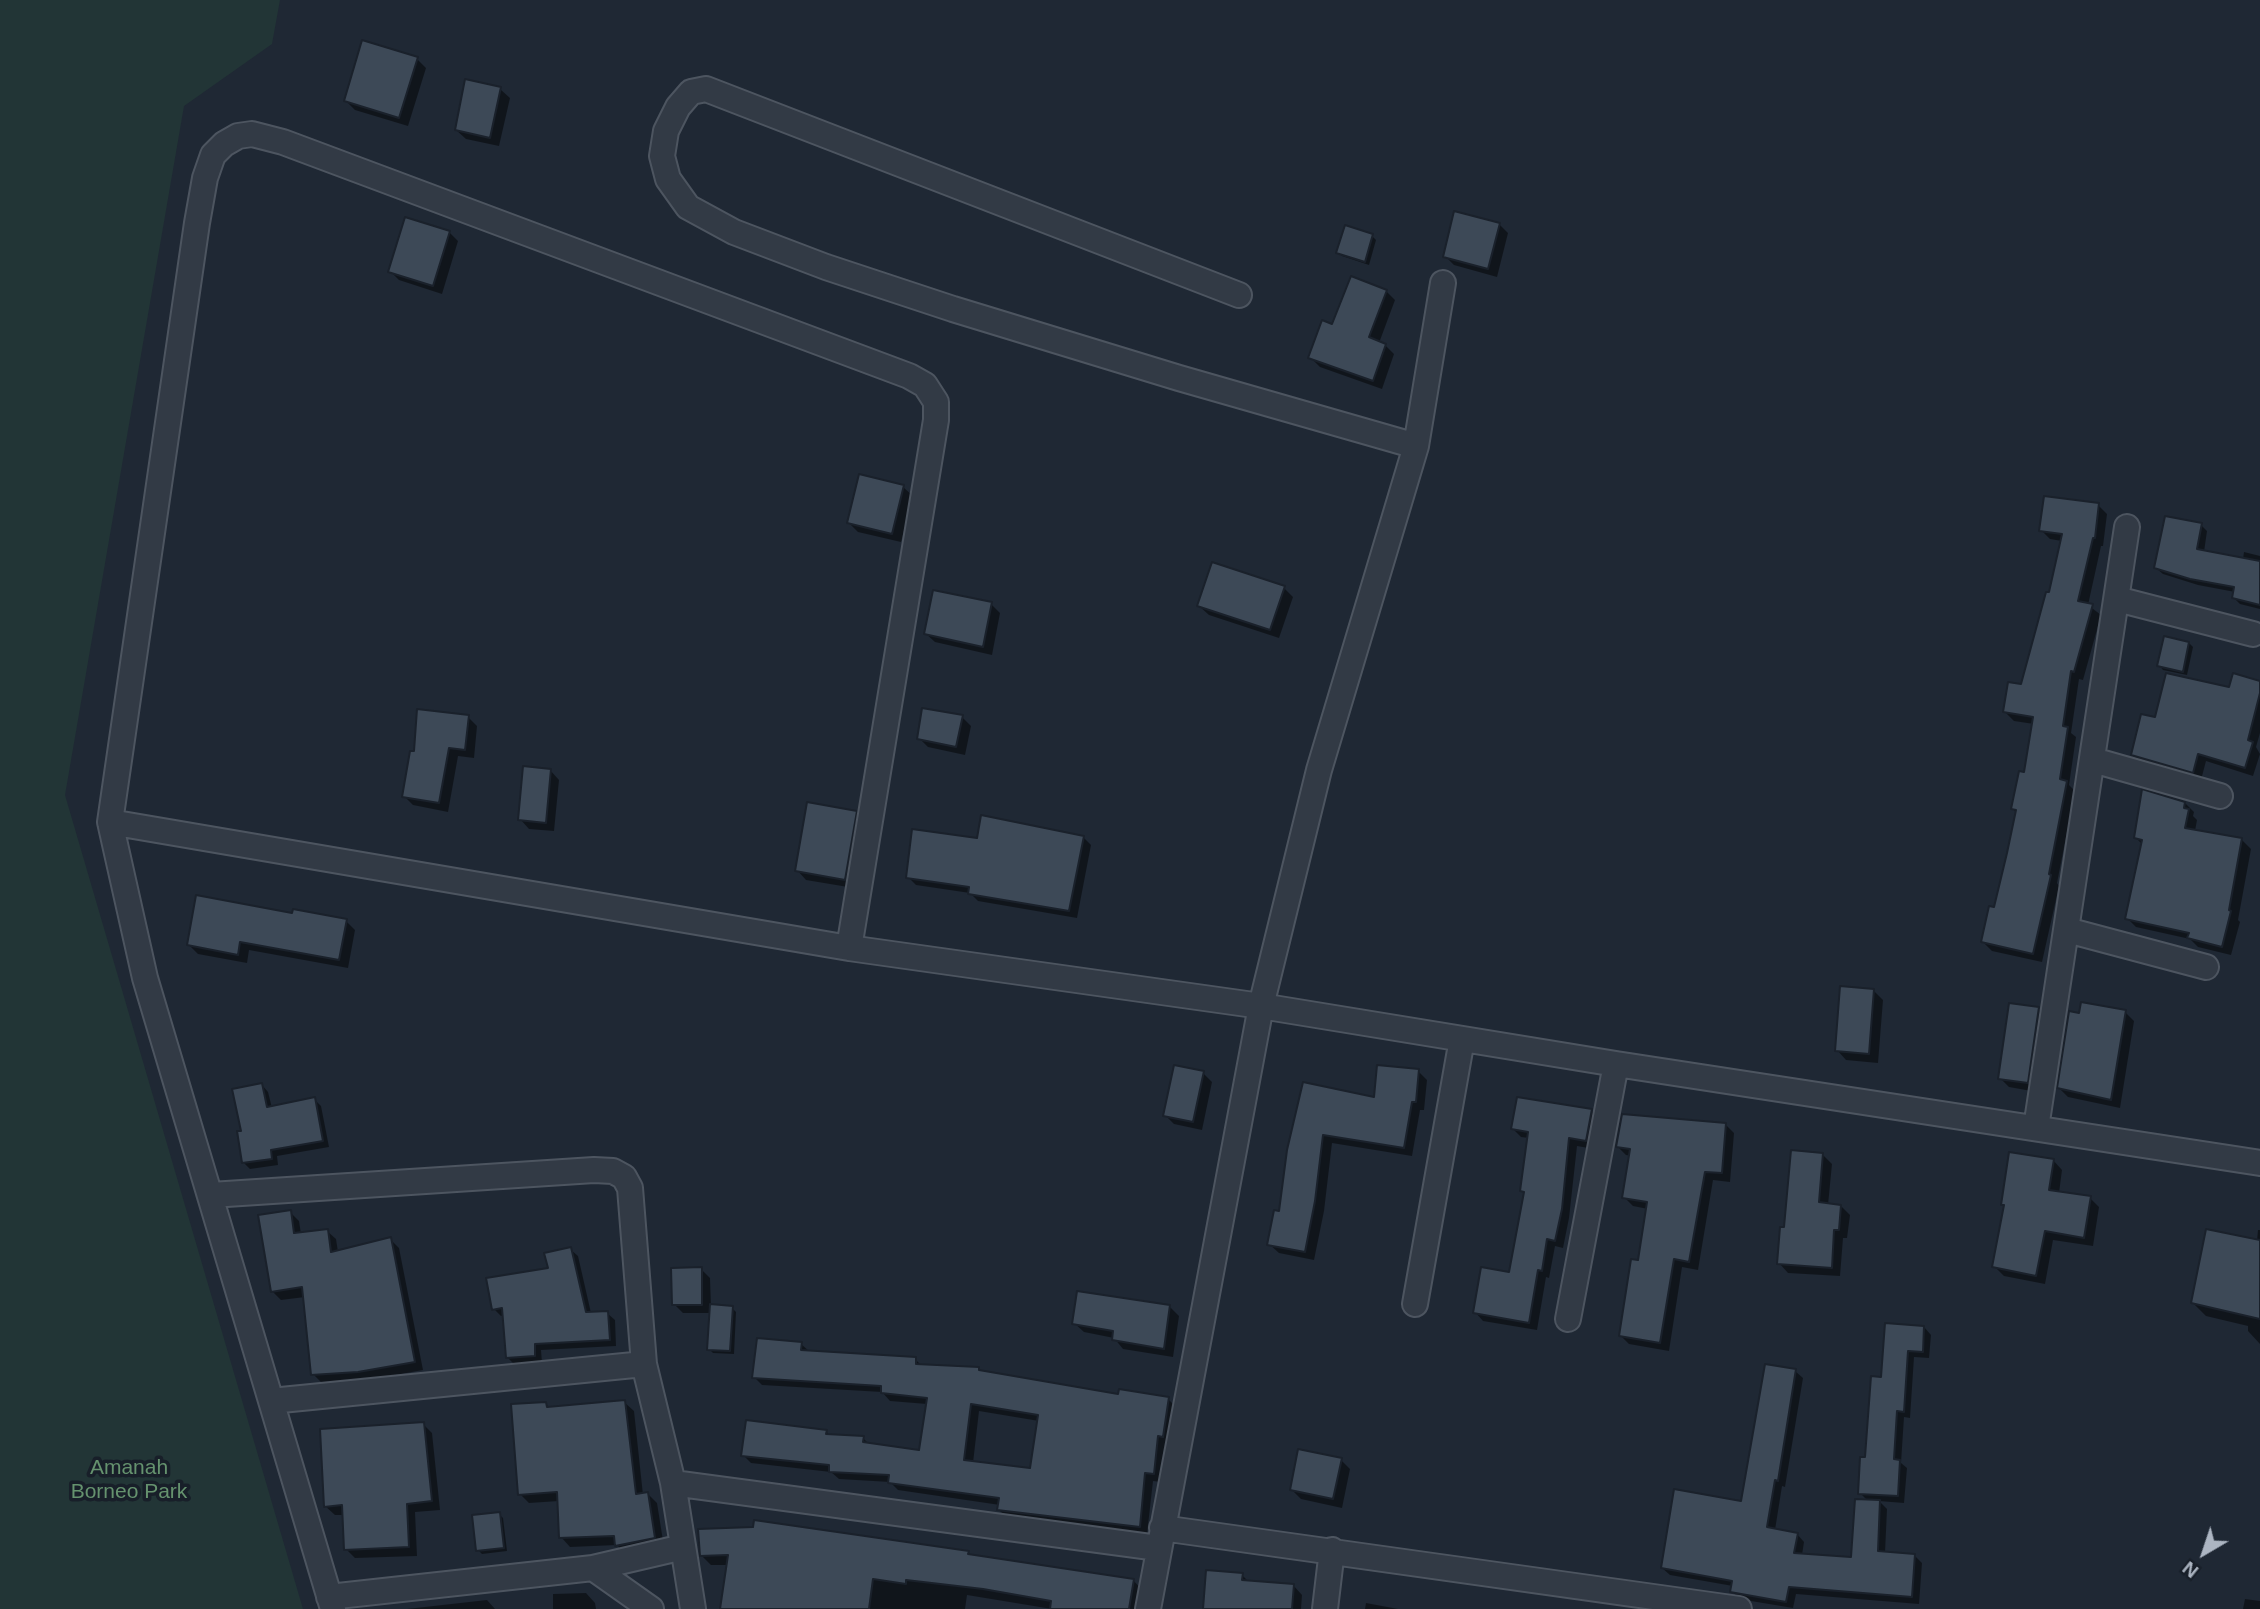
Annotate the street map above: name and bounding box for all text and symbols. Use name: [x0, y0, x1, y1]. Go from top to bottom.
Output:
park label: Amanah Borneo Park: [71, 1455, 187, 1505]
north arrow: [2169, 1518, 2239, 1588]
text: N: [2179, 1557, 2202, 1582]

